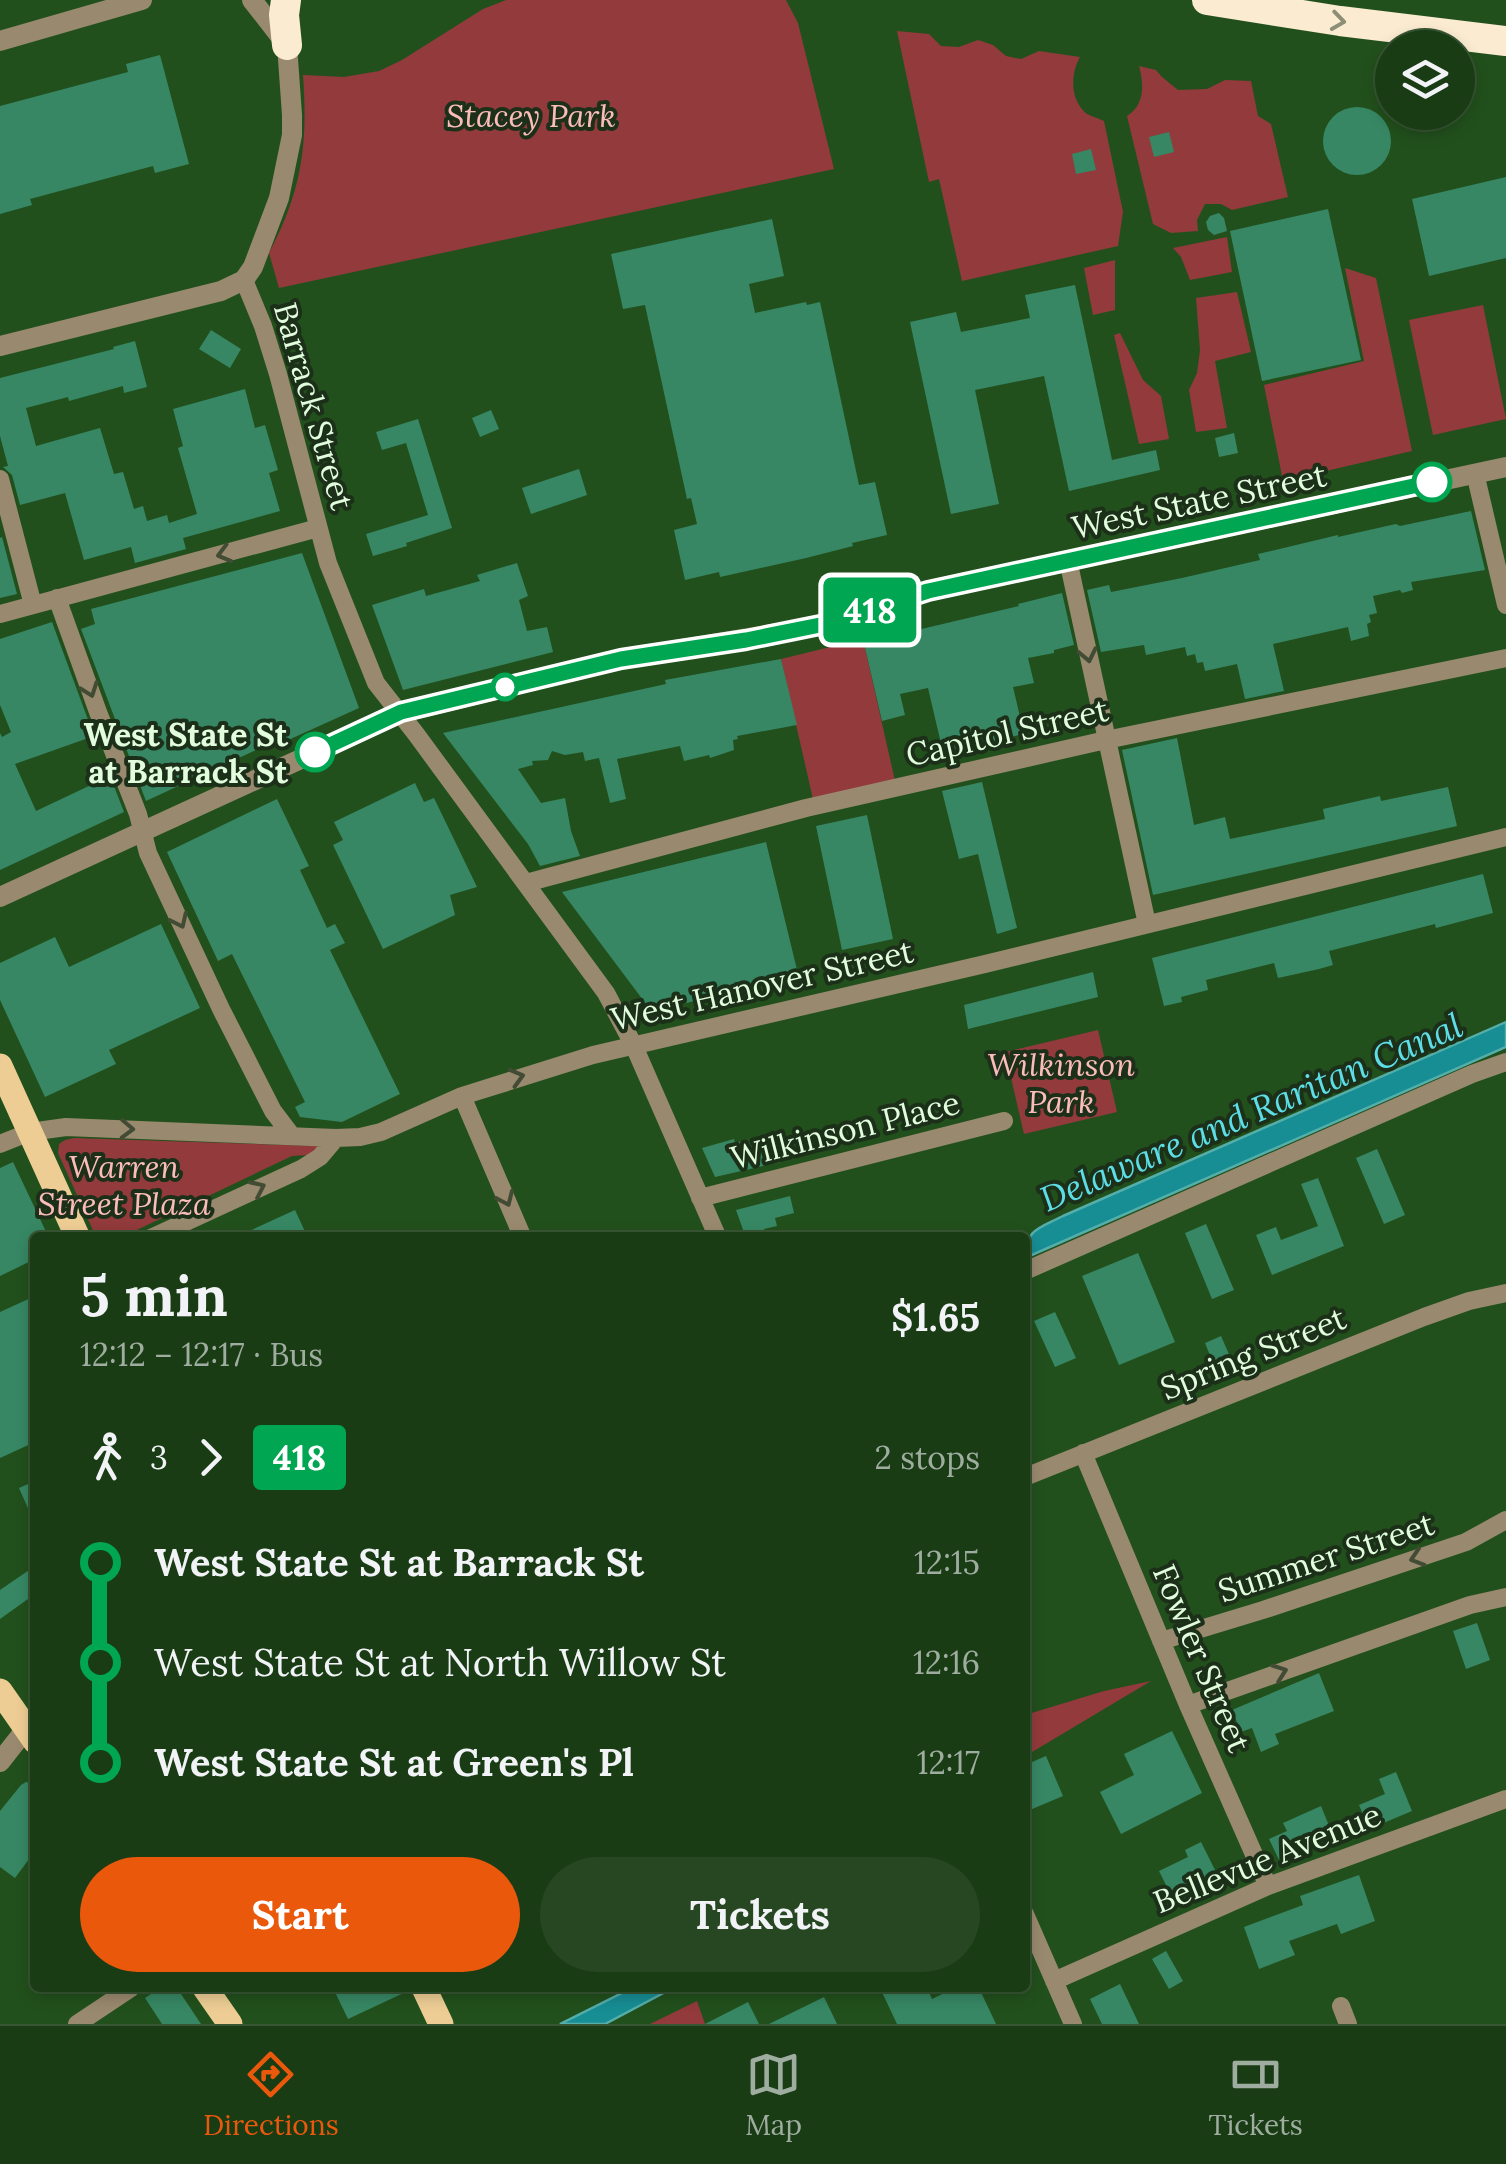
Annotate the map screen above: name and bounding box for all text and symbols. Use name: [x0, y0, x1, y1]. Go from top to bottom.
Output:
one-way arrow: [1330, 9, 1347, 30]
map controls: [1375, 30, 1475, 130]
button: layers: [1375, 30, 1475, 130]
park label: Stacey Park: [446, 95, 616, 136]
street label: Barrack Street: [265, 298, 363, 515]
street label: West State Street: [1068, 454, 1331, 548]
unlabelled marker: [1413, 463, 1451, 501]
one-way arrow: [216, 542, 233, 563]
line badge: 418: [812, 578, 928, 642]
text: 418: [843, 588, 897, 633]
one-way arrow: [1077, 646, 1098, 663]
unlabelled marker: [492, 674, 518, 700]
one-way arrow: [78, 681, 99, 698]
street label: Capitol Street: [902, 689, 1113, 775]
place label: West State St at Barrack St: [84, 714, 289, 792]
marker: West State St at Barrack St: [296, 733, 334, 771]
one-way arrow: [167, 911, 187, 929]
street label: West Hanover Street: [607, 930, 918, 1040]
water label: Delaware and Raritan Canal: [1033, 1002, 1469, 1221]
park label: Wilkinson Park: [987, 1044, 1135, 1122]
one-way arrow: [508, 1068, 525, 1089]
street label: Wilkinson Place: [726, 1082, 964, 1178]
one-way arrow: [119, 1118, 135, 1139]
park label: Warren Street Plaza: [38, 1146, 211, 1224]
one-way arrow: [247, 1181, 265, 1201]
one-way arrow: [494, 1189, 514, 1207]
text: 5 min: [80, 1261, 228, 1331]
text: $1.65: [891, 1293, 980, 1341]
street label: Spring Street: [1154, 1297, 1352, 1409]
text: 12:12 – 12:17 · Bus: [80, 1334, 323, 1375]
icon: walk: [80, 1430, 135, 1485]
icon: forward: [183, 1430, 238, 1485]
text: 418: [273, 1435, 326, 1480]
text: 3: [150, 1437, 168, 1478]
text: 2 stops: [875, 1437, 980, 1478]
street label: Summer Street: [1213, 1503, 1440, 1611]
text: West State St at Barrack St: [154, 1538, 644, 1586]
text: 12:15: [914, 1542, 980, 1583]
one-way arrow: [1409, 1547, 1426, 1567]
street label: Fowler Street: [1144, 1558, 1260, 1759]
text: West State St at North Willow St: [154, 1638, 726, 1686]
text: 12:16: [913, 1642, 980, 1683]
one-way arrow: [1270, 1663, 1287, 1684]
text: West State St at Green's Pl: [154, 1738, 634, 1786]
text: 12:17: [917, 1742, 980, 1783]
street label: Bellevue Avenue: [1147, 1794, 1387, 1922]
button: Start: [80, 1857, 520, 1972]
button: Tickets: [540, 1857, 980, 1972]
tab: Directions: [203, 2047, 339, 2143]
tab: Map: [745, 2047, 802, 2143]
tab: Tickets: [1208, 2047, 1303, 2143]

